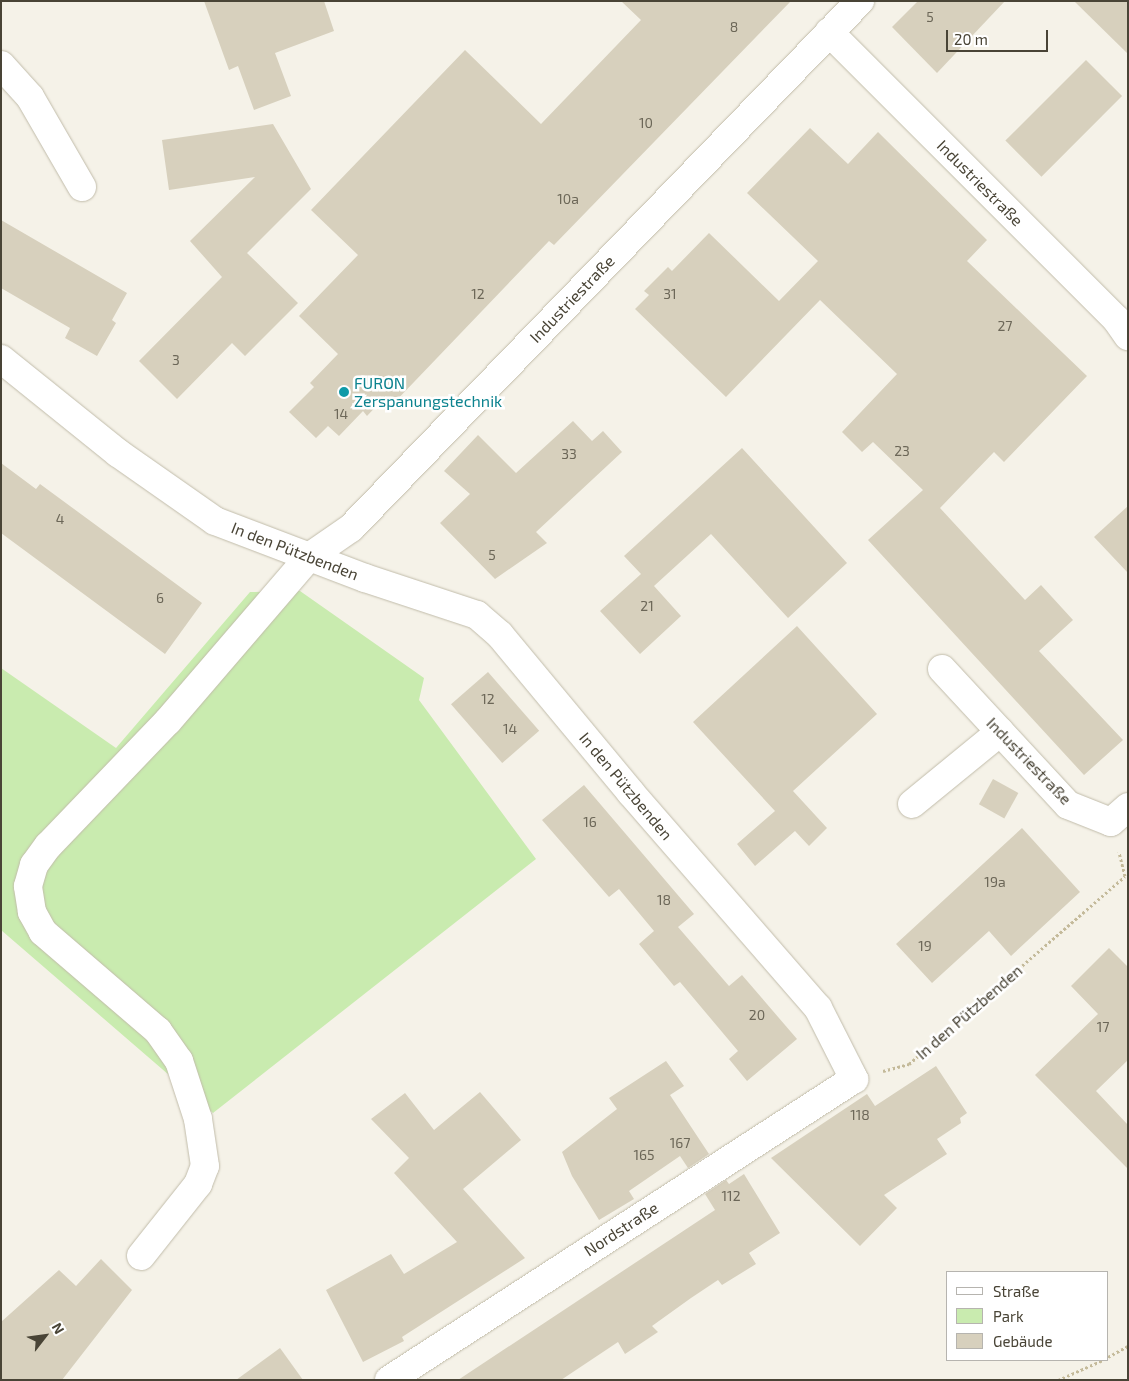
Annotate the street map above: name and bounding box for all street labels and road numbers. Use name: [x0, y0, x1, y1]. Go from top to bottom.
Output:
street label: Industriestraße: [933, 136, 1027, 230]
street label: Industriestraße: [526, 251, 618, 347]
street label: In den Pützbenden: [229, 518, 361, 584]
street label: Industriestraße: [983, 713, 1075, 809]
street label: In den Pützbenden: [575, 728, 677, 844]
street label: In den Pützbenden: [912, 961, 1026, 1063]
street label: Nordstraße: [580, 1198, 662, 1260]

